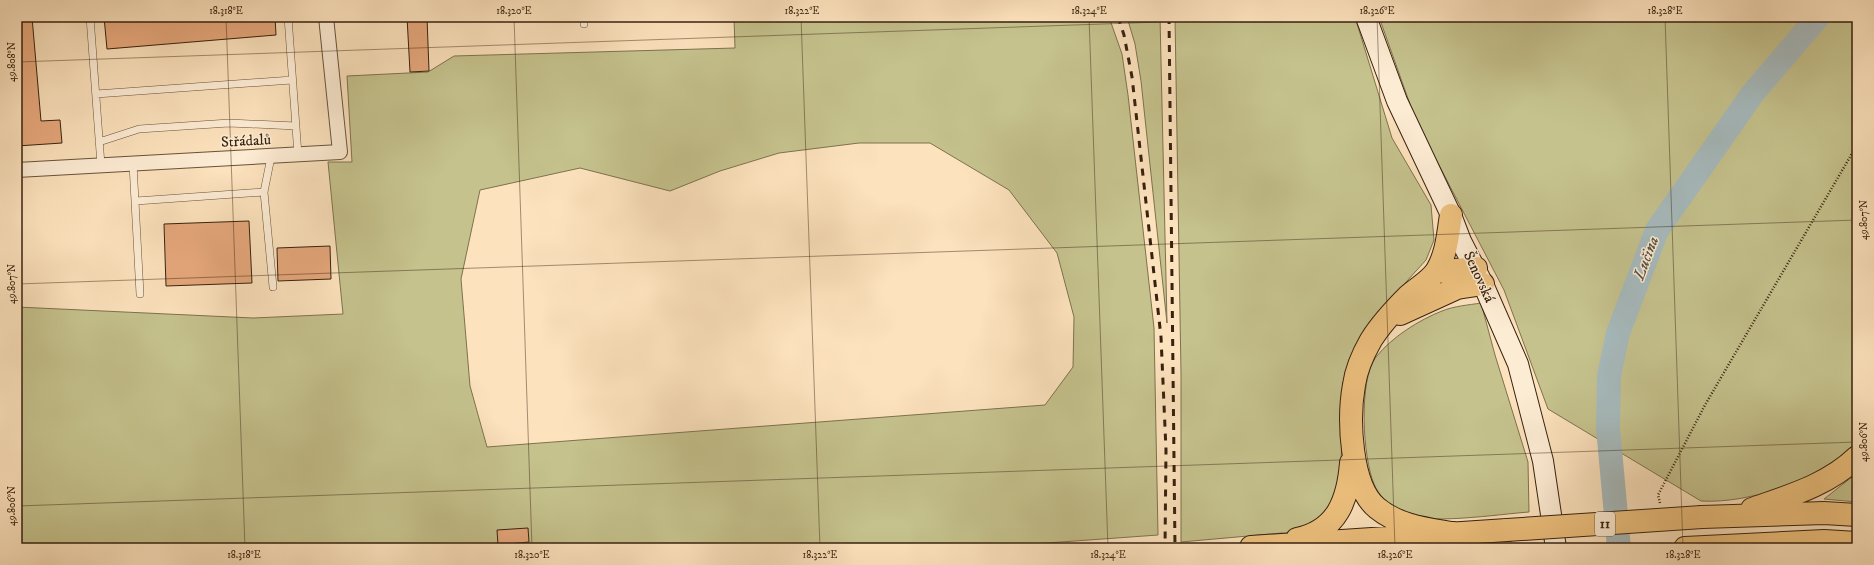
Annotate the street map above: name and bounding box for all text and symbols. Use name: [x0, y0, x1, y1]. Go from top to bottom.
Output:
text: 18.318°E: [209, 5, 243, 17]
text: 18.320°E: [496, 5, 532, 17]
text: 18.322°E: [785, 5, 819, 17]
text: 18.324°E: [1071, 5, 1107, 17]
text: 18.326°E: [1359, 5, 1395, 17]
text: 18.328°E: [1648, 5, 1682, 17]
text: 49.808°N: [6, 42, 18, 82]
street label: Střádalů: [220, 130, 272, 152]
text: 49.807°N: [1858, 200, 1870, 240]
water label: Lučina: [1628, 234, 1663, 283]
street label: Šenovská: [1459, 248, 1500, 306]
text: 49.807°N: [6, 264, 18, 304]
text: 49.806°N: [1858, 422, 1870, 462]
text: 49.806°N: [6, 486, 18, 526]
road number: 11: [1595, 512, 1615, 536]
text: 18.318°E: [227, 549, 261, 561]
text: 18.320°E: [514, 549, 550, 561]
text: 18.322°E: [803, 549, 837, 561]
text: 18.324°E: [1090, 549, 1126, 561]
text: 18.326°E: [1377, 549, 1413, 561]
text: 18.328°E: [1666, 549, 1700, 561]

